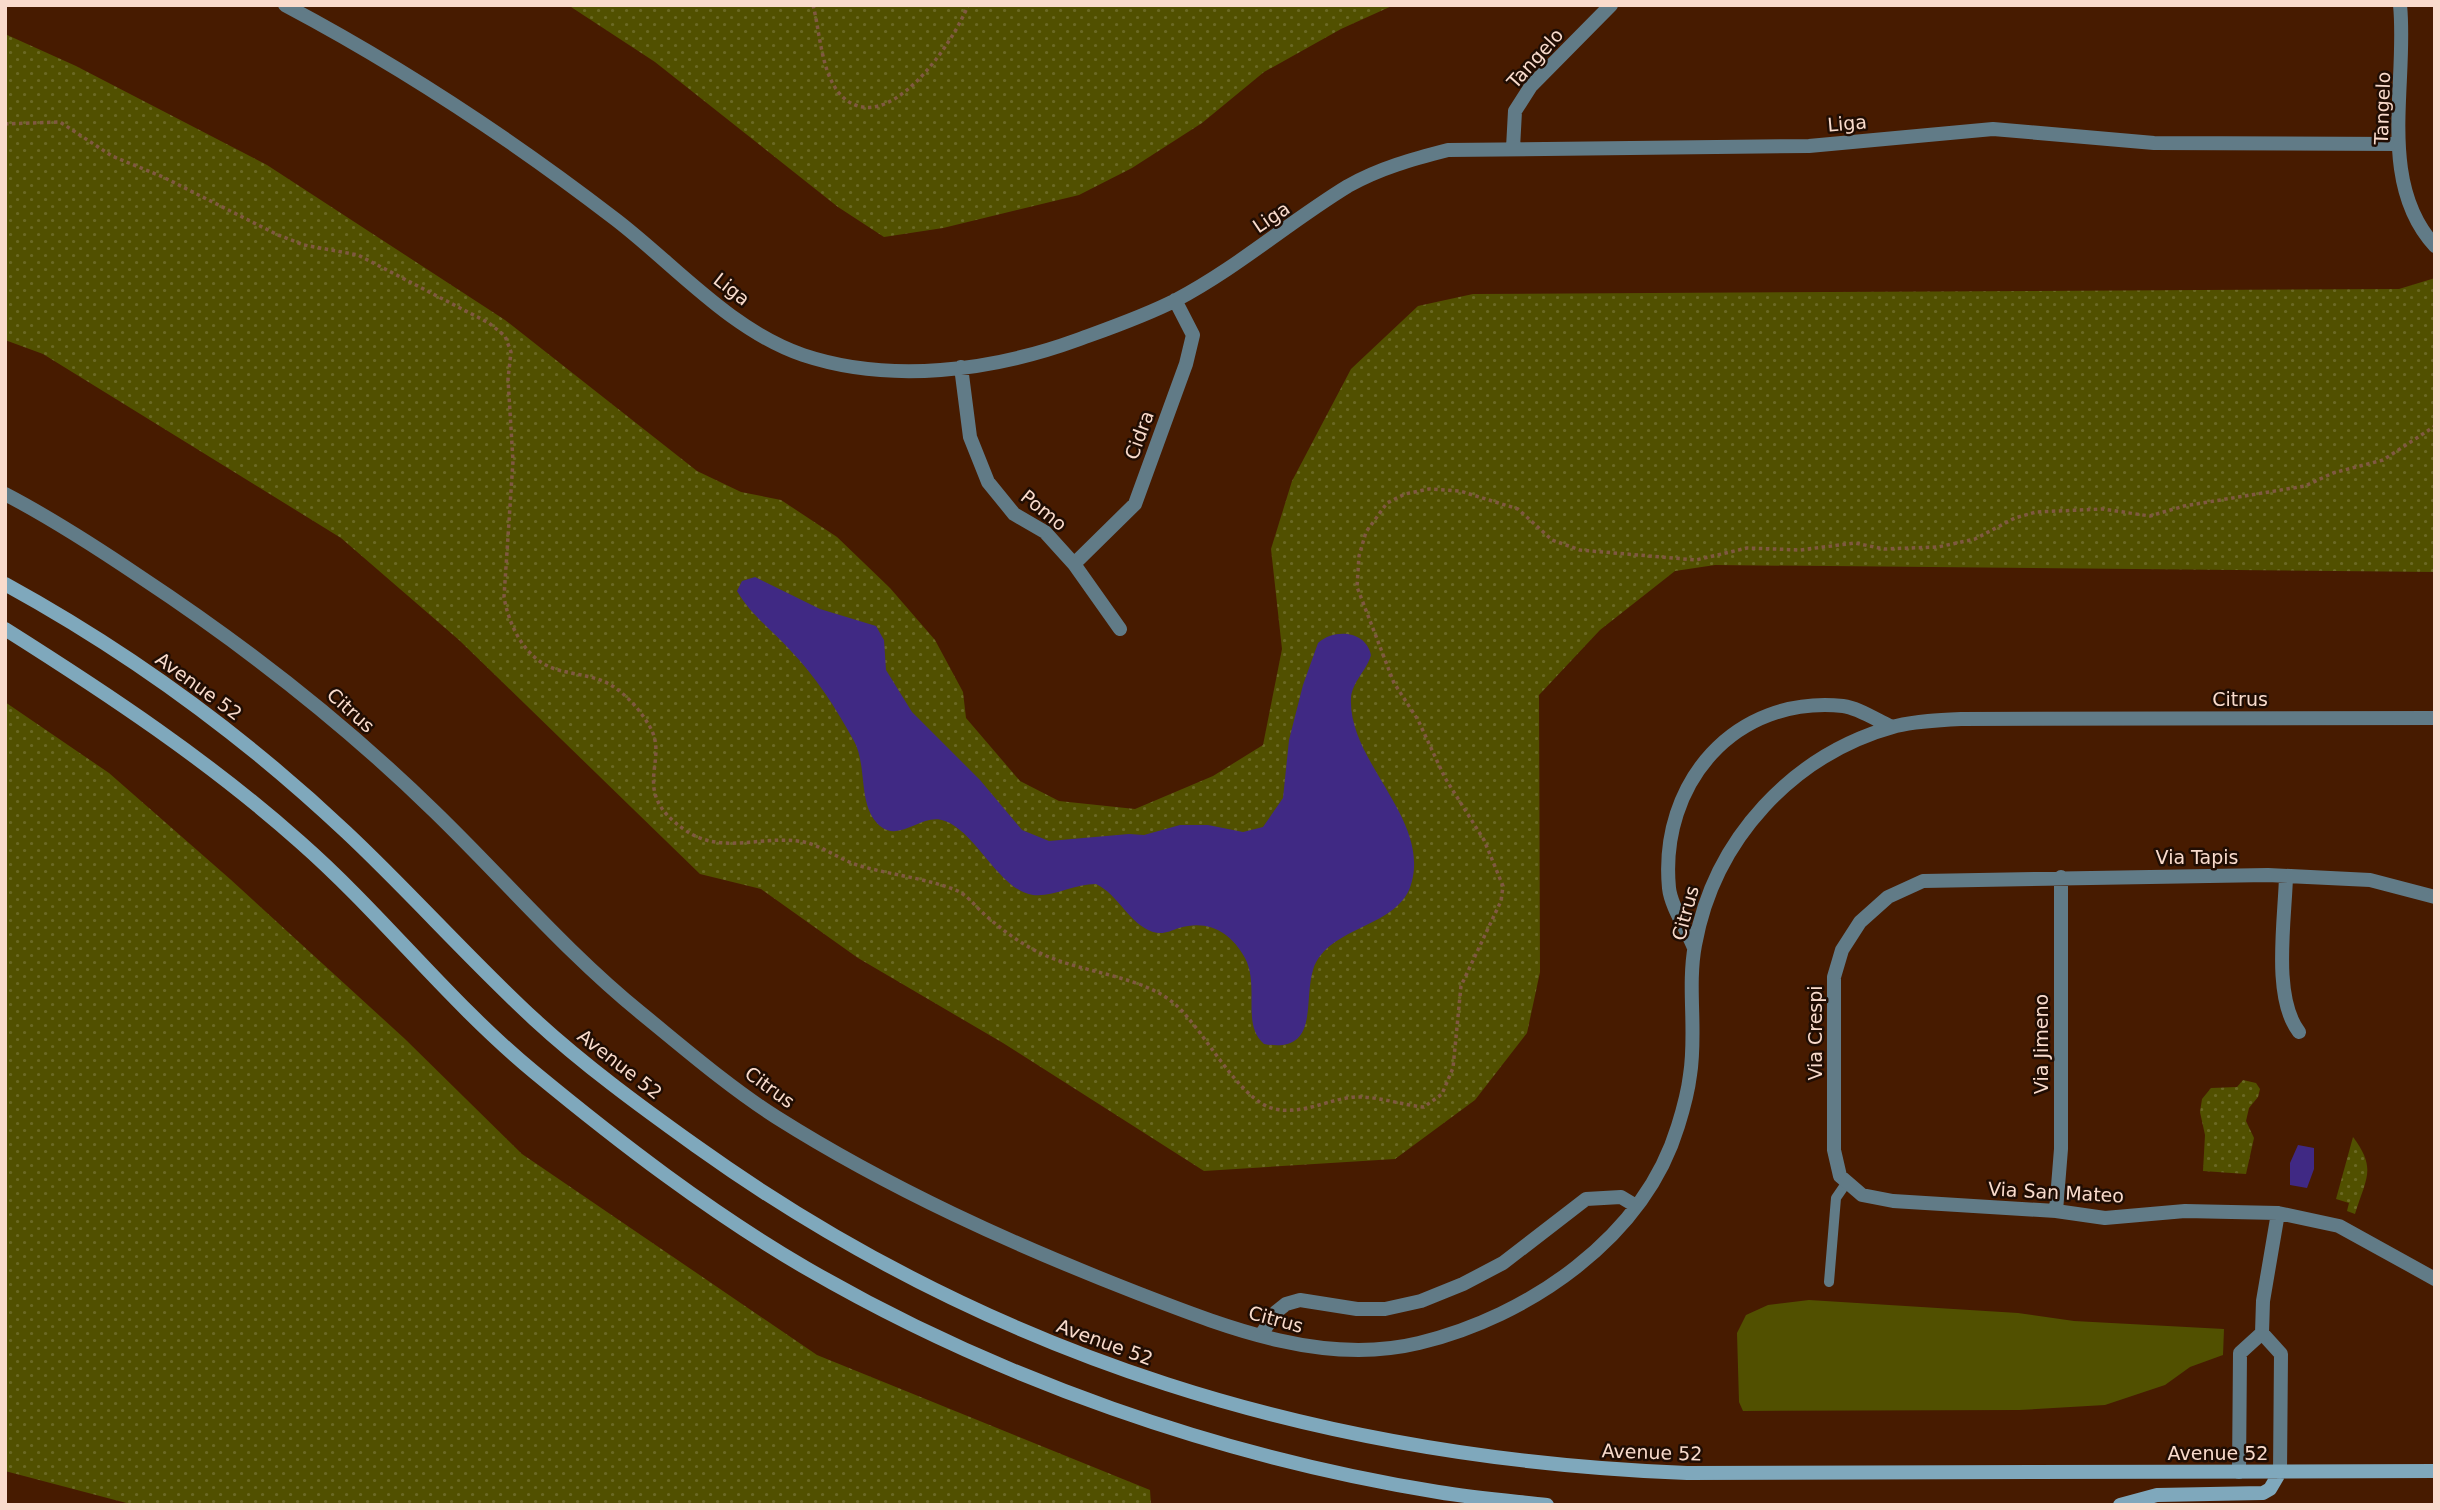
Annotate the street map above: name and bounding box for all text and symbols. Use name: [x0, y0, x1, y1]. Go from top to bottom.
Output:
street label: Tangelo: [1502, 24, 1568, 93]
street label: Tangelo: [2370, 71, 2394, 146]
street label: Liga: [1826, 110, 1868, 136]
street label: Liga: [1248, 197, 1294, 237]
street label: Liga: [710, 268, 754, 310]
street label: Cidra: [1120, 408, 1158, 462]
street label: Pomo: [1017, 485, 1071, 535]
street label: Avenue 52: [152, 647, 246, 725]
street label: Citrus: [323, 683, 379, 737]
street label: Citrus: [2212, 688, 2268, 710]
street label: Via Tapis: [2156, 846, 2238, 868]
street label: Citrus: [1667, 883, 1703, 943]
street label: Via Crespi: [1804, 985, 1826, 1081]
street label: Via Jimeno: [2030, 994, 2052, 1094]
street label: Avenue 52: [574, 1024, 666, 1104]
street label: Citrus: [741, 1062, 799, 1112]
street label: Via San Mateo: [1987, 1177, 2125, 1207]
street label: Citrus: [1246, 1301, 1306, 1337]
street label: Avenue 52: [1054, 1314, 1156, 1370]
street label: Avenue 52: [1601, 1439, 1703, 1465]
street label: Avenue 52: [2168, 1442, 2268, 1464]

